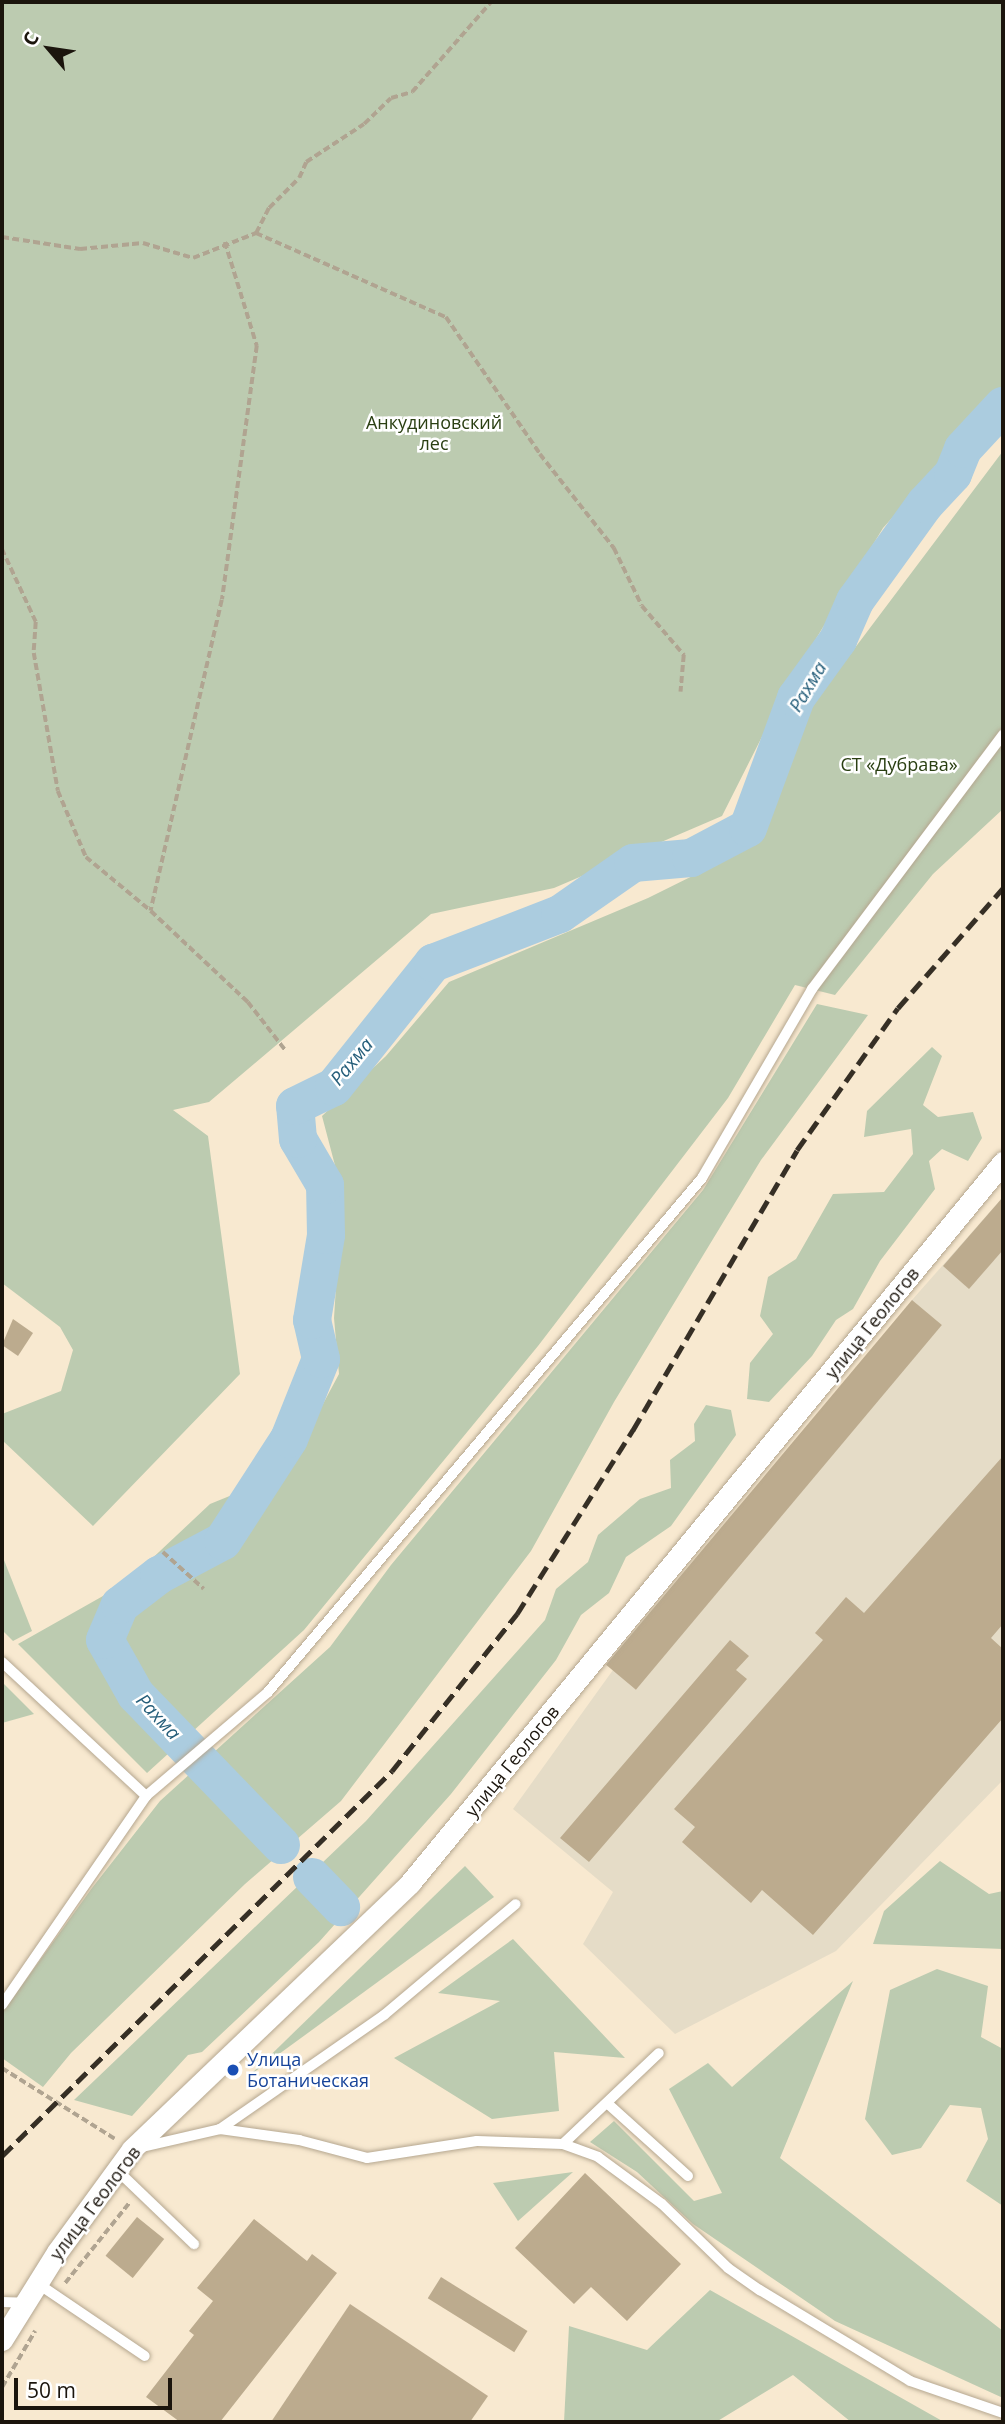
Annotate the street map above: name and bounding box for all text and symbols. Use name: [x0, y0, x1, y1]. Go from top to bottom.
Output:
north arrow: [14, 14, 84, 84]
text: С: [16, 27, 45, 50]
park label: Анкудиновский лес: [366, 412, 502, 454]
water label: Рахма: [784, 658, 832, 716]
park label: СТ «Дубрава»: [840, 753, 958, 775]
water label: Рахма: [326, 1034, 378, 1090]
street label: улица Геологов: [820, 1263, 924, 1383]
water label: Рахма: [131, 1689, 185, 1745]
street label: улица Геологов: [460, 1701, 564, 1821]
place label: Улица Ботаническая: [247, 2049, 369, 2092]
marker: Улица Ботаническая: [225, 2062, 241, 2078]
street label: улица Геологов: [45, 2142, 145, 2264]
scale bar: [18, 2364, 175, 2408]
text: 50 m: [27, 2376, 76, 2404]

